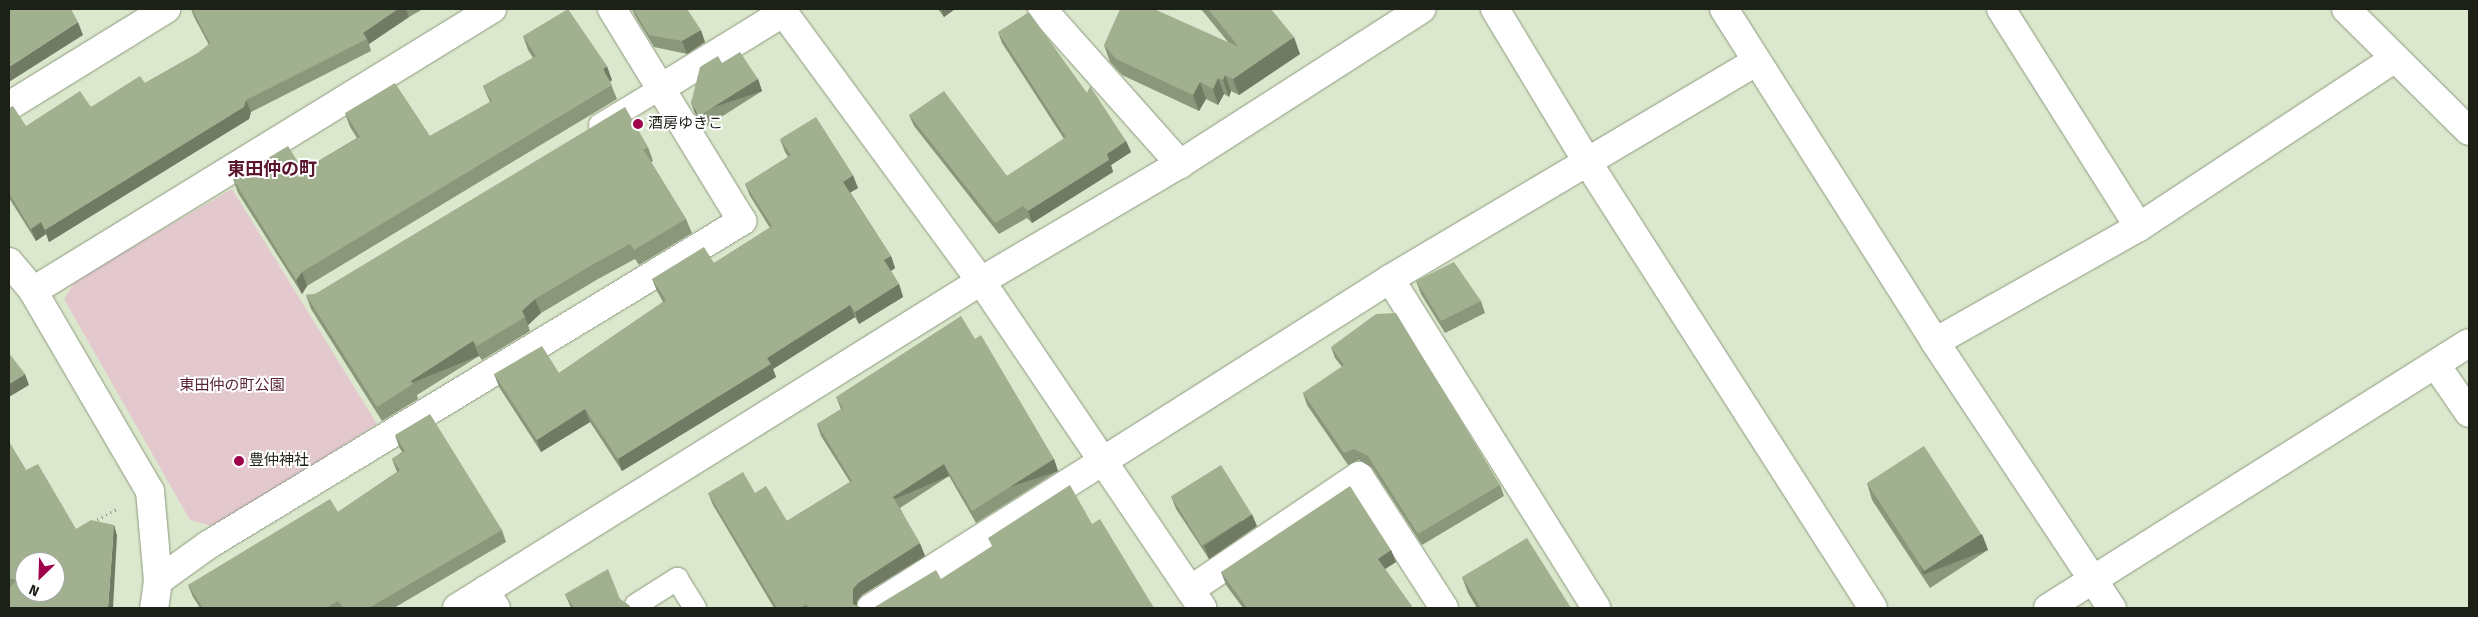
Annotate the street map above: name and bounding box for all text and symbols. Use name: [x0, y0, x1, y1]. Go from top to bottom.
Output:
place label: 酒房ゆきこ: [648, 115, 723, 133]
marker: 酒房ゆきこ: [632, 118, 644, 130]
district label: 東田仲の町: [227, 158, 317, 180]
park label: 東田仲の町公園: [180, 377, 284, 395]
place label: 豊仲神社: [249, 452, 309, 470]
marker: 豊仲神社: [233, 455, 245, 467]
north arrow: [15, 552, 65, 602]
text: N: [26, 581, 42, 600]

